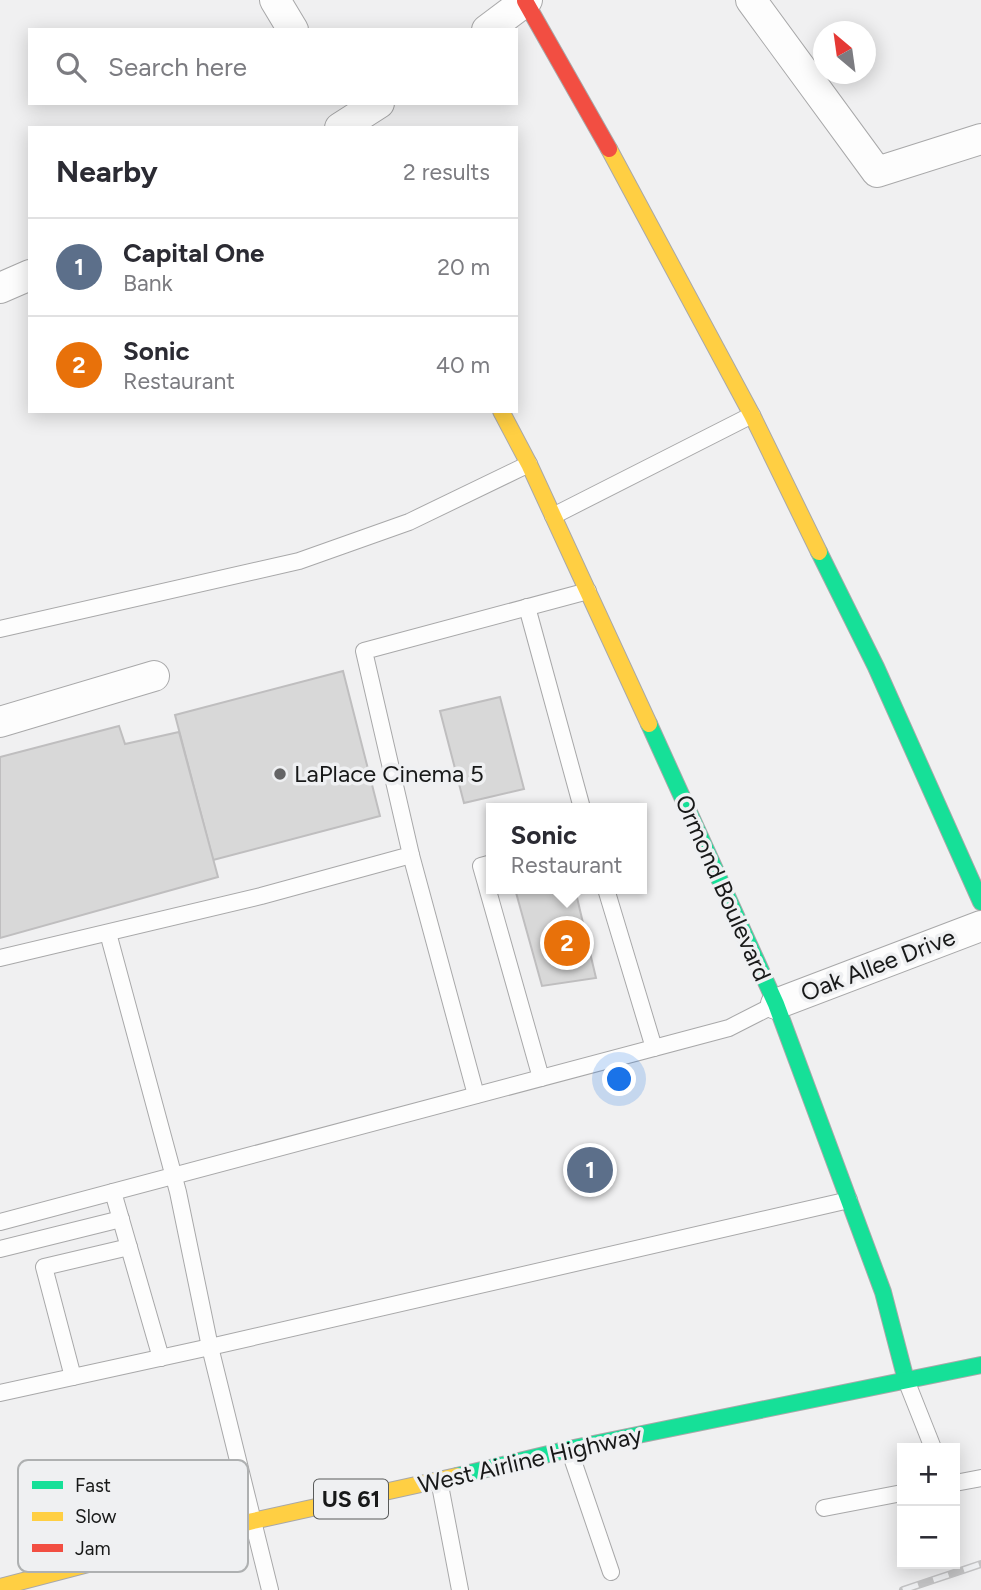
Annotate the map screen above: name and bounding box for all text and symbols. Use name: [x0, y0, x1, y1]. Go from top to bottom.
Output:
north arrow: [813, 21, 876, 84]
search box: [28, 28, 518, 105]
icon: search: [52, 48, 90, 86]
text: Search here: [108, 51, 247, 83]
text: Nearby: [56, 153, 158, 190]
text: 2 results: [403, 158, 490, 186]
text: Capital One: [123, 237, 264, 269]
text: 1: [74, 253, 84, 281]
text: 20 m: [437, 253, 490, 281]
text: Bank: [123, 269, 173, 297]
text: Sonic: [123, 335, 190, 367]
text: 2: [72, 351, 86, 379]
text: 40 m: [436, 351, 490, 379]
text: Restaurant: [123, 367, 235, 395]
place label: LaPlace Cinema 5: [294, 759, 484, 788]
marker: LaPlace Cinema 5: [272, 766, 288, 782]
street label: Ormond Boulevard: [669, 790, 778, 986]
popup: [486, 803, 647, 894]
text: Sonic: [511, 819, 577, 851]
text: Restaurant: [511, 851, 622, 879]
pin: 2: [544, 917, 590, 969]
street label: Oak Allee Drive: [797, 922, 959, 1007]
your location: [602, 1062, 636, 1096]
pin: 1: [567, 1144, 613, 1196]
street label: West Airline Highway: [415, 1420, 645, 1499]
map controls: [897, 1443, 960, 1569]
button: +: [897, 1443, 960, 1506]
legend: [18, 1460, 248, 1572]
text: Fast: [75, 1474, 111, 1497]
road number: US 61: [314, 1480, 388, 1518]
text: Slow: [75, 1505, 117, 1528]
button: −: [897, 1506, 960, 1569]
text: Jam: [75, 1537, 111, 1560]

